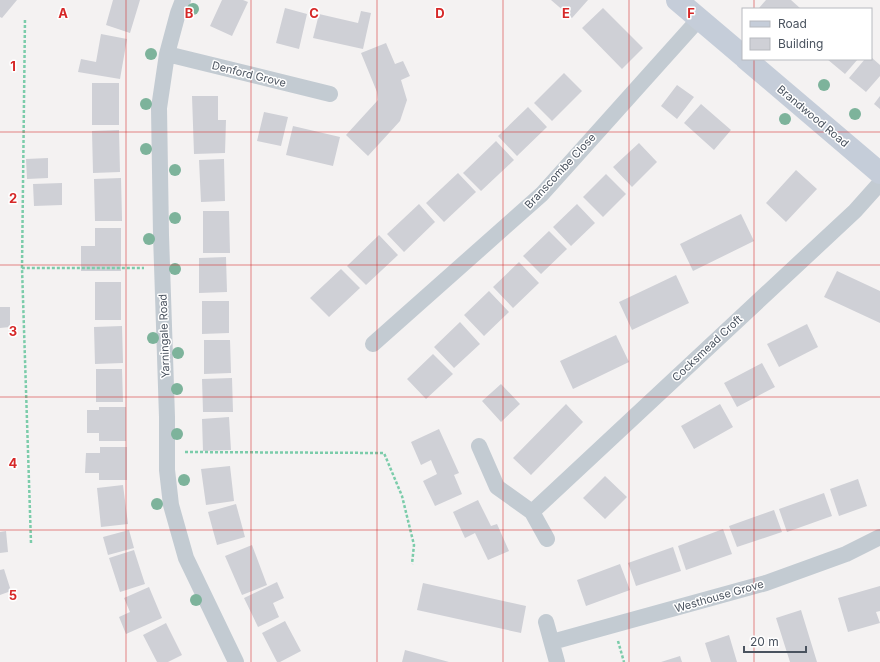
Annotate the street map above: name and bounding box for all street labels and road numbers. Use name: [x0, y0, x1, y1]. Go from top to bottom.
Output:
street label: Denford Grove: [210, 58, 288, 90]
street label: Brandwood Road: [774, 82, 852, 150]
street label: Branscombe Close: [521, 130, 599, 212]
street label: Yarningale Road: [156, 294, 172, 378]
street label: Cocksmead Croft: [669, 312, 745, 384]
street label: Westhouse Grove: [673, 577, 765, 615]

